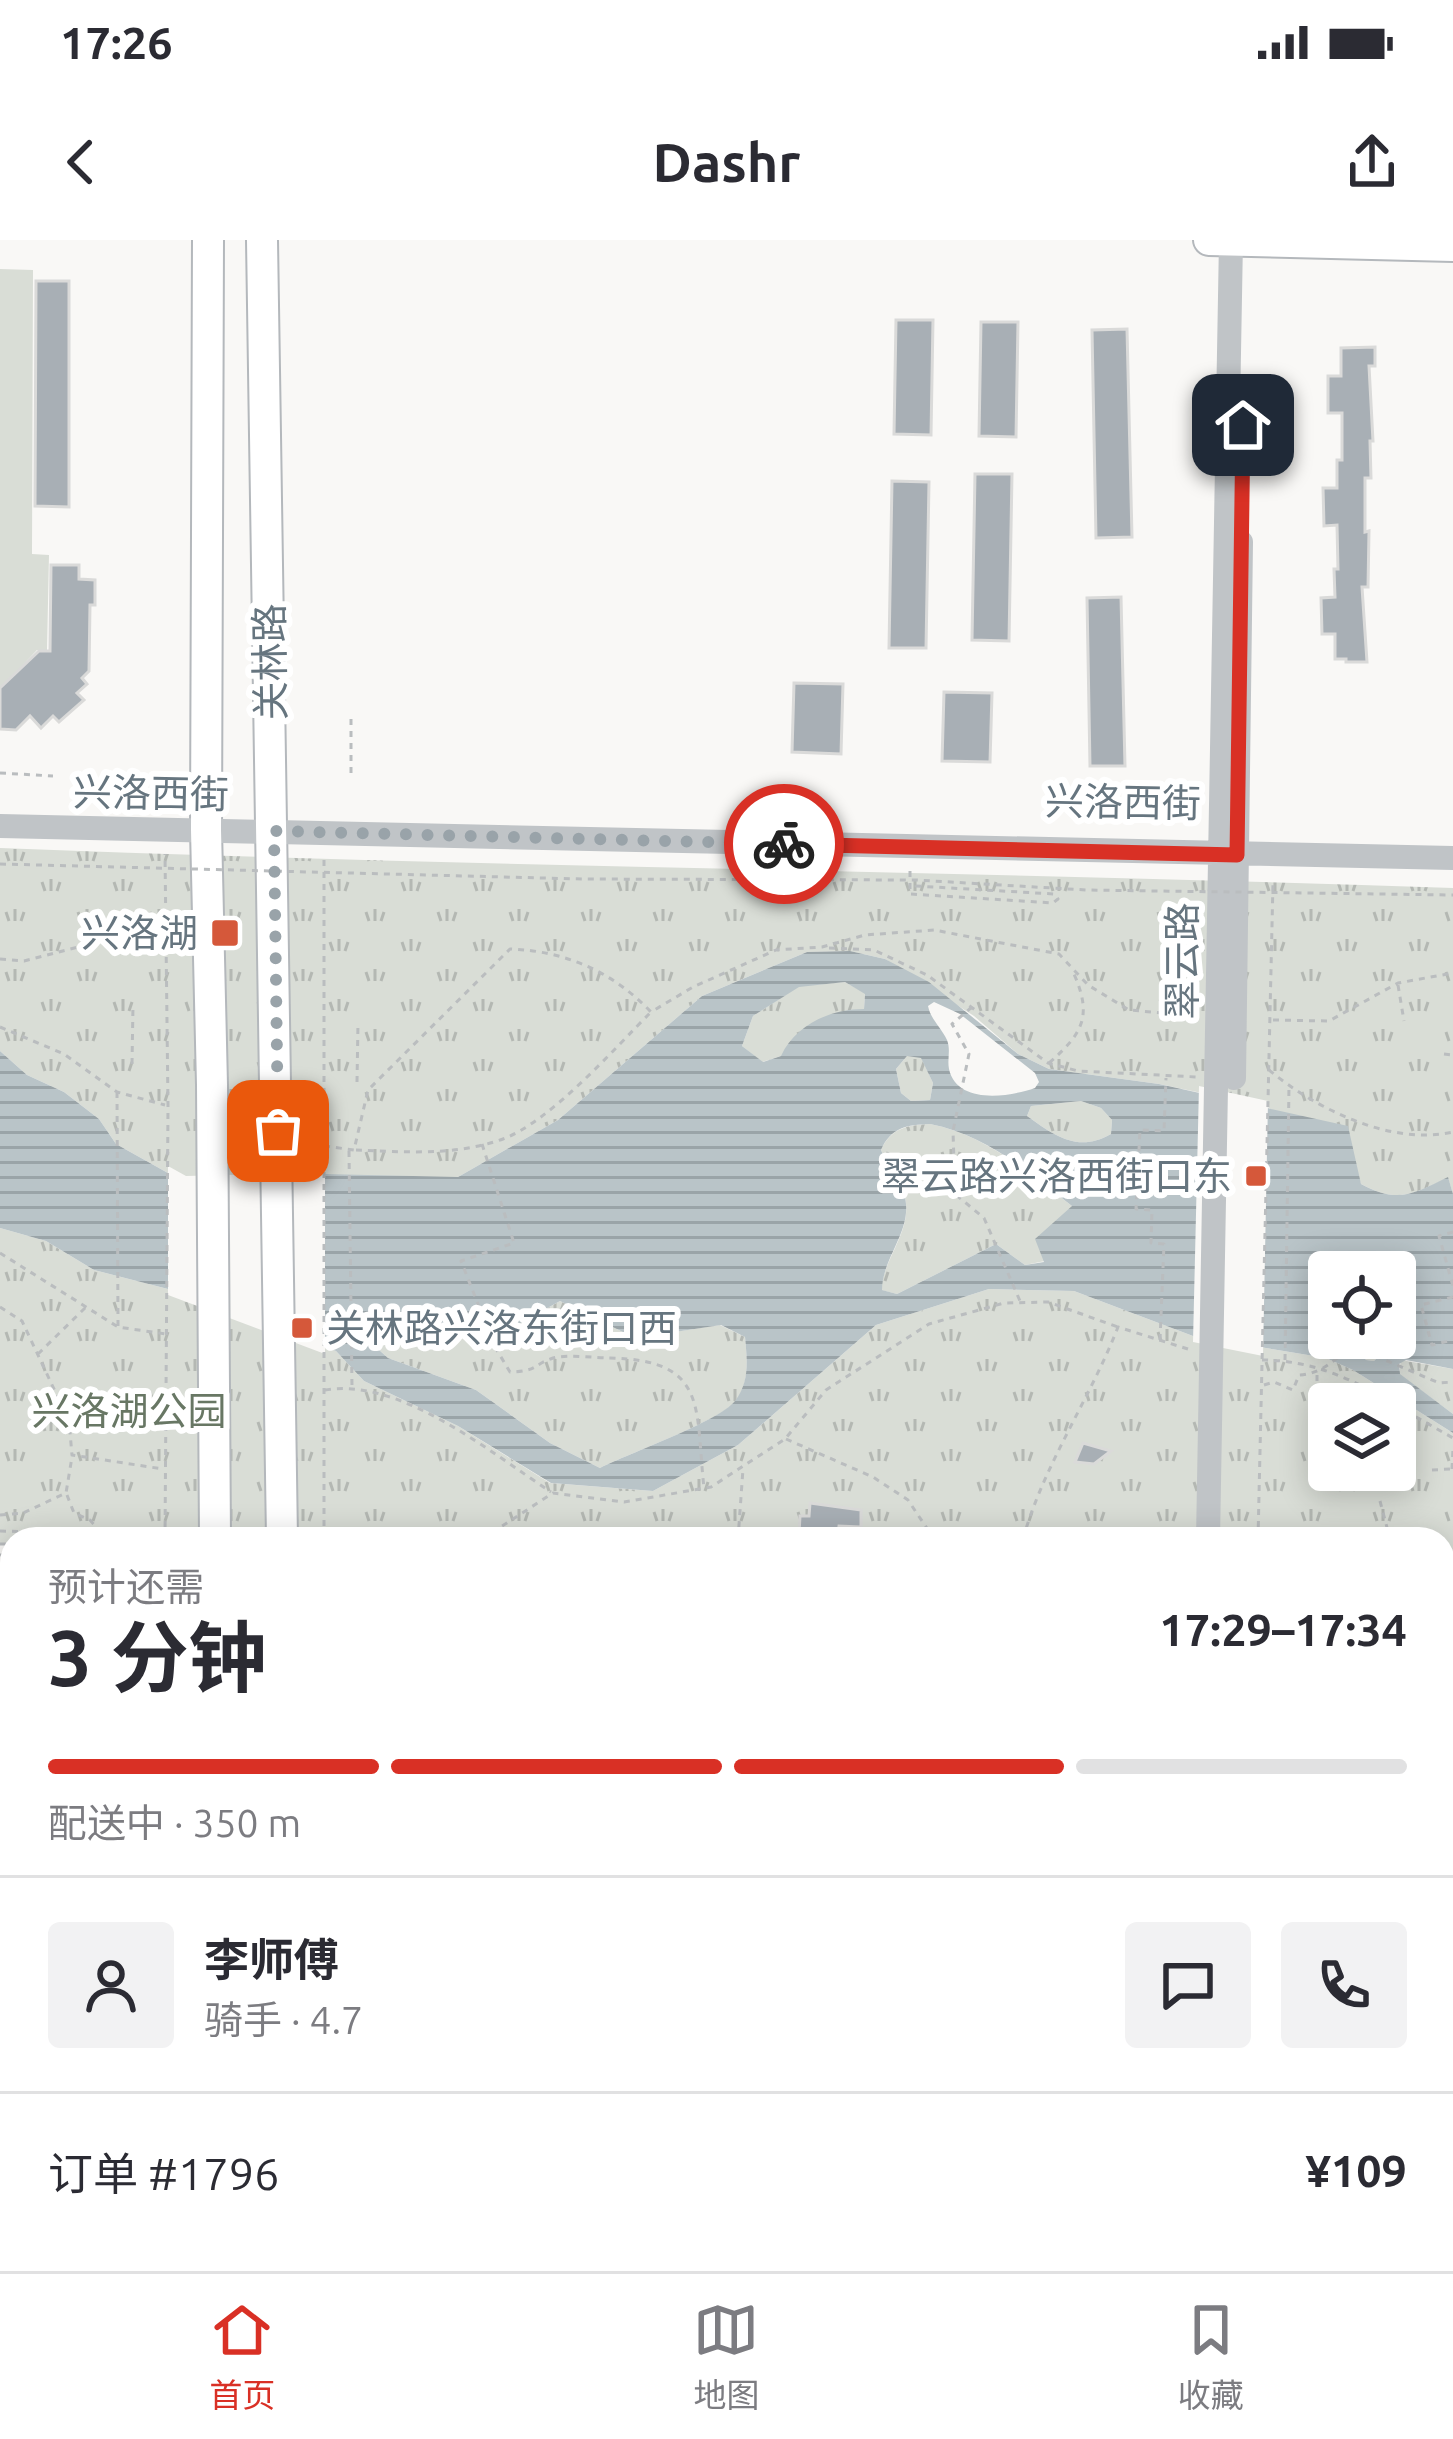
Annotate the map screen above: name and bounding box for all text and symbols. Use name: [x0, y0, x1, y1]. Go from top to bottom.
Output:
text: 17:26: [60, 17, 173, 68]
icon: back: [48, 129, 114, 195]
icon: share: [1339, 129, 1405, 195]
text: Dashr: [653, 132, 800, 192]
pin: [1192, 374, 1294, 476]
icon: home: [1210, 392, 1276, 458]
street label: 关林路: [247, 603, 292, 721]
street label: 兴洛西街: [73, 770, 229, 815]
street label: 兴洛西街: [1045, 779, 1201, 824]
courier: [724, 784, 844, 904]
icon: bike: [751, 811, 817, 877]
street label: 翠云路: [1160, 902, 1203, 1020]
place label: 兴洛湖: [81, 911, 198, 954]
marker: 兴洛湖: [209, 917, 241, 949]
pin: [227, 1080, 329, 1182]
icon: bag: [245, 1098, 311, 1164]
place label: 翠云路兴洛西街口东: [881, 1154, 1232, 1197]
marker: 翠云路兴洛西街口东: [1243, 1163, 1269, 1189]
map controls: [1308, 1251, 1416, 1491]
button: locate: [1308, 1251, 1416, 1359]
place label: 关林路兴洛东街口西: [326, 1306, 677, 1349]
marker: 关林路兴洛东街口西: [289, 1315, 315, 1341]
button: layers: [1308, 1383, 1416, 1491]
park label: 兴洛湖公园: [31, 1389, 227, 1432]
text: 预计还需: [48, 1565, 204, 1608]
text: 17:29–17:34: [1159, 1604, 1407, 1655]
text: 3 分钟: [48, 1613, 266, 1701]
text: 配送中 · 350 m: [48, 1801, 301, 1844]
button: person: [48, 1922, 174, 2048]
button: chat: [1125, 1922, 1251, 2048]
button: phone: [1281, 1922, 1407, 2048]
text: 李师傅: [204, 1934, 339, 1985]
text: 骑手 · 4.7: [204, 1998, 363, 2041]
text: ¥109: [1305, 2145, 1407, 2196]
text: 订单 #1796: [48, 2148, 279, 2199]
tab: 首页: [209, 2297, 275, 2417]
tab: 地图: [693, 2297, 759, 2417]
tab: 收藏: [1178, 2297, 1244, 2417]

